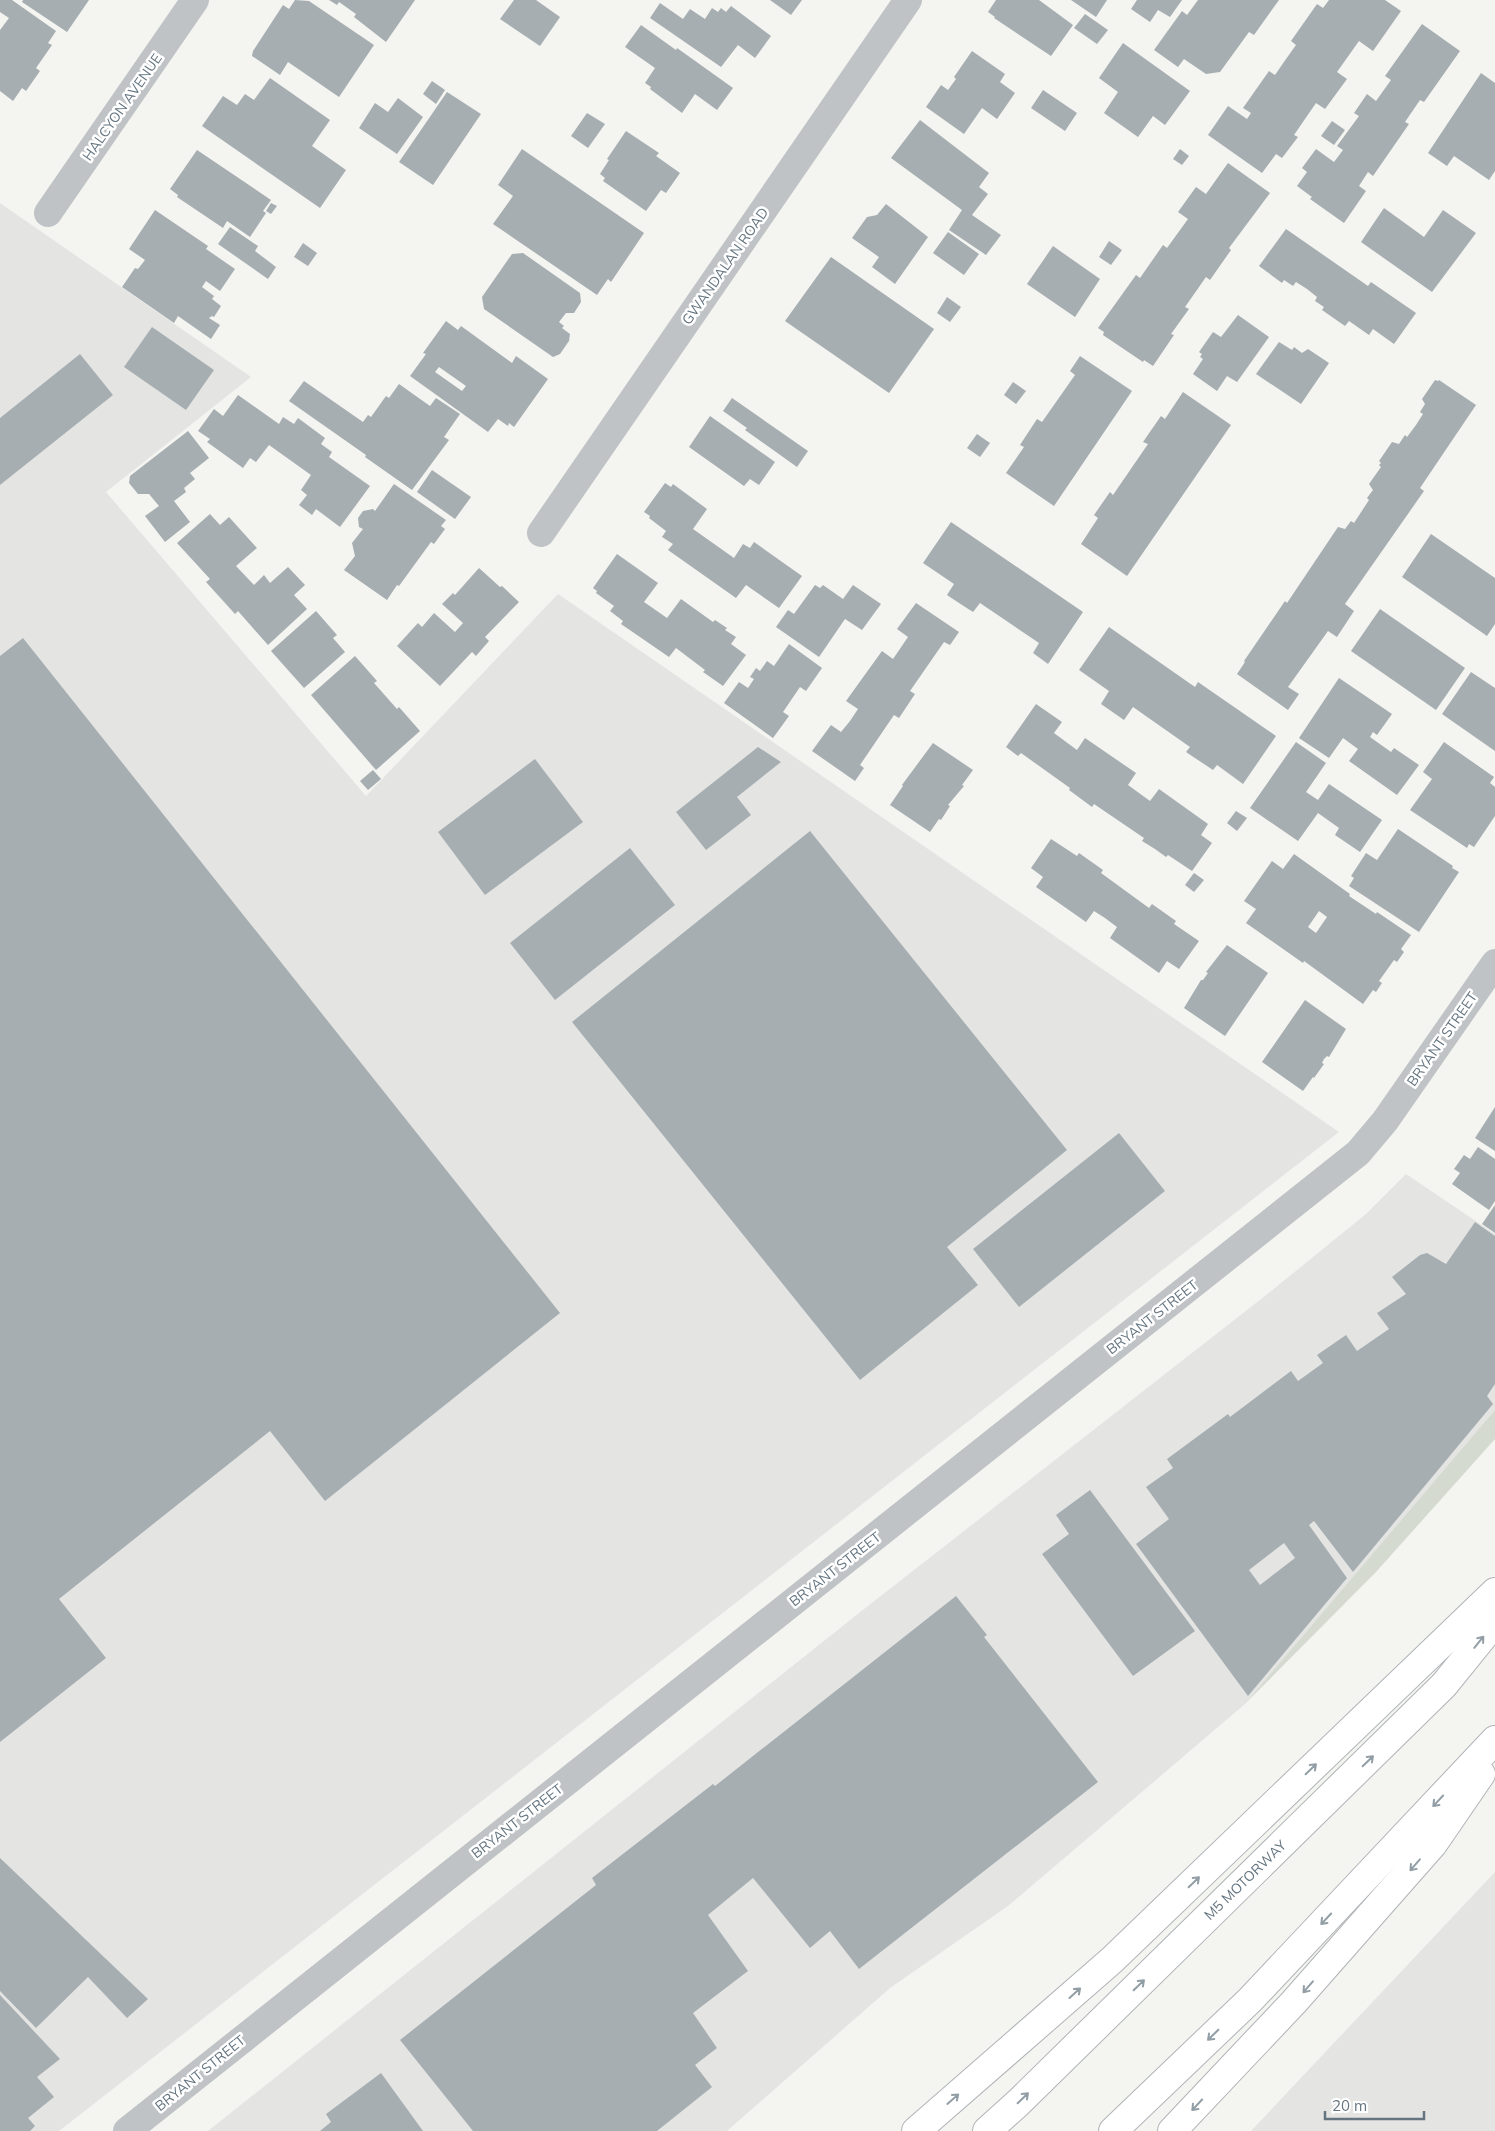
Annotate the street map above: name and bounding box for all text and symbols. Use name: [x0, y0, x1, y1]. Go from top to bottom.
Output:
street label: HALCYON AVENUE: [78, 50, 166, 164]
street label: GWANDALAN ROAD: [678, 204, 772, 328]
street label: BRYANT STREET: [1403, 988, 1482, 1090]
street label: BRYANT STREET: [1103, 1275, 1202, 1358]
street label: BRYANT STREET: [786, 1527, 885, 1610]
one-way arrow: [1473, 1636, 1484, 1649]
one-way arrow: [1361, 1755, 1373, 1767]
one-way arrow: [1305, 1763, 1318, 1775]
street label: BRYANT STREET: [468, 1779, 567, 1862]
one-way arrow: [1432, 1795, 1444, 1807]
street label: M5 MOTORWAY: [1200, 1836, 1290, 1924]
one-way arrow: [1409, 1858, 1421, 1871]
one-way arrow: [1188, 1876, 1201, 1888]
one-way arrow: [1320, 1913, 1332, 1926]
one-way arrow: [1133, 1978, 1145, 1991]
one-way arrow: [1302, 1980, 1313, 1993]
one-way arrow: [1069, 1987, 1082, 1999]
one-way arrow: [1207, 2029, 1219, 2041]
street label: BRYANT STREET: [151, 2031, 249, 2115]
scale bar: [1325, 2088, 1424, 2120]
one-way arrow: [1017, 2092, 1029, 2104]
one-way arrow: [946, 2094, 959, 2105]
text: 20 m: [1332, 2096, 1367, 2115]
one-way arrow: [1191, 2099, 1203, 2112]

